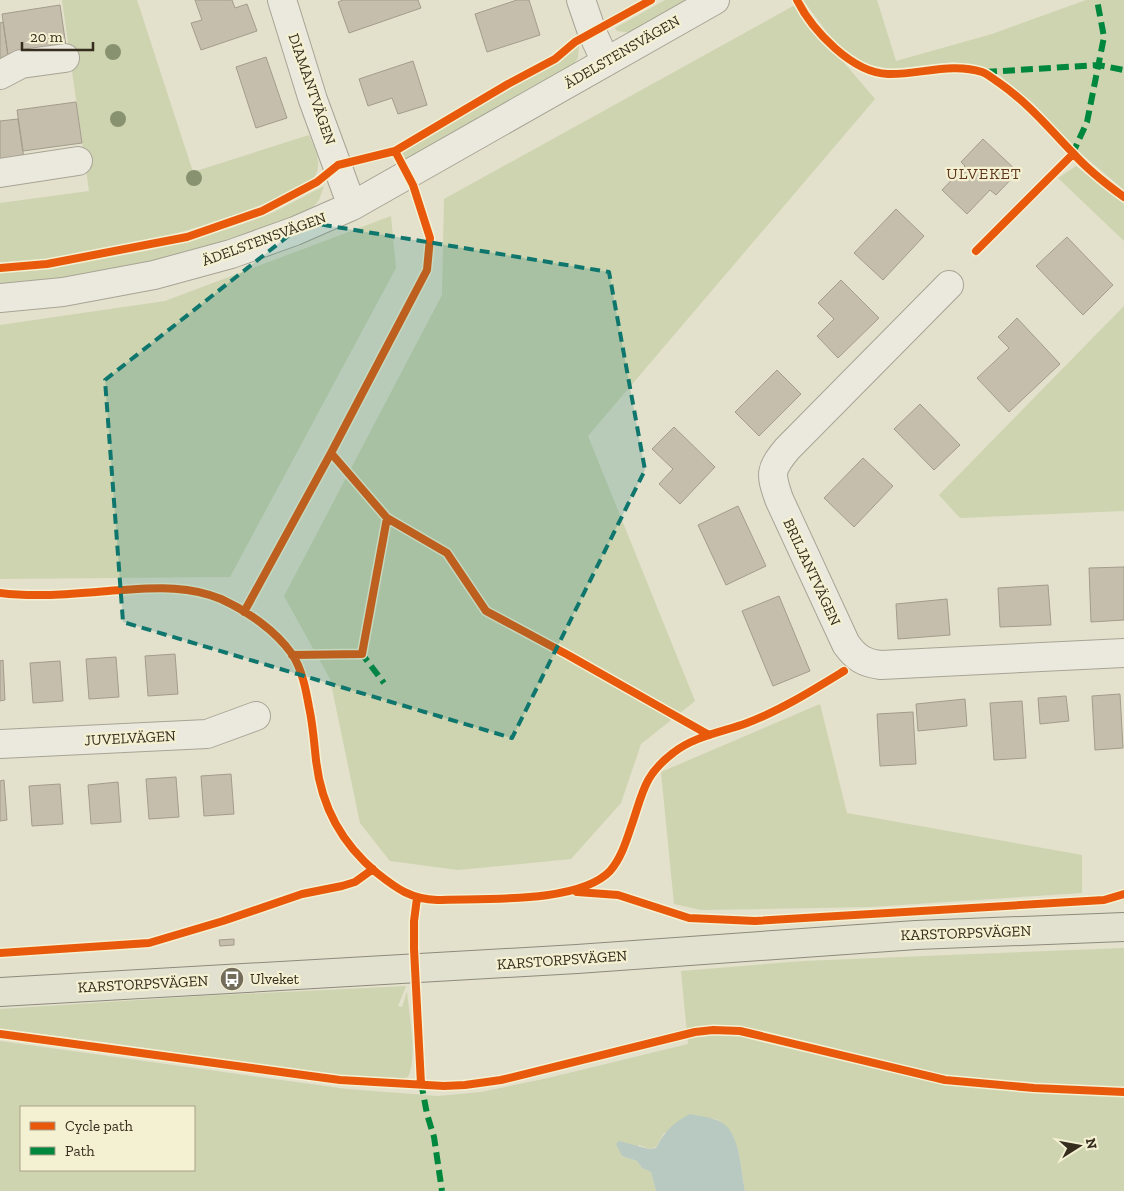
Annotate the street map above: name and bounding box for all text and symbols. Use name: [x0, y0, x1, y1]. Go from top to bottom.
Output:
street label: ÄDELSTENSVÄGEN: [561, 12, 683, 92]
scale bar: [22, 20, 94, 52]
text: 20 m: [30, 28, 63, 46]
street label: DIAMANTVÄGEN: [285, 31, 339, 147]
district label: ULVEKET: [946, 164, 1022, 183]
street label: ÄDELSTENSVÄGEN: [200, 208, 328, 270]
street label: BRILJANTVÄGEN: [779, 516, 845, 628]
street label: JUVELVÄGEN: [84, 727, 176, 749]
street label: KARSTORPSVÄGEN: [900, 922, 1032, 944]
street label: KARSTORPSVÄGEN: [496, 946, 628, 974]
bus stop icon: Ulveket: [219, 966, 245, 992]
place label: Ulveket: [250, 970, 300, 988]
street label: KARSTORPSVÄGEN: [77, 972, 209, 996]
legend: [20, 1106, 195, 1171]
text: Cycle path: [65, 1117, 134, 1135]
north arrow: [1054, 1121, 1104, 1171]
text: N: [1082, 1137, 1101, 1151]
text: Path: [65, 1142, 95, 1160]

